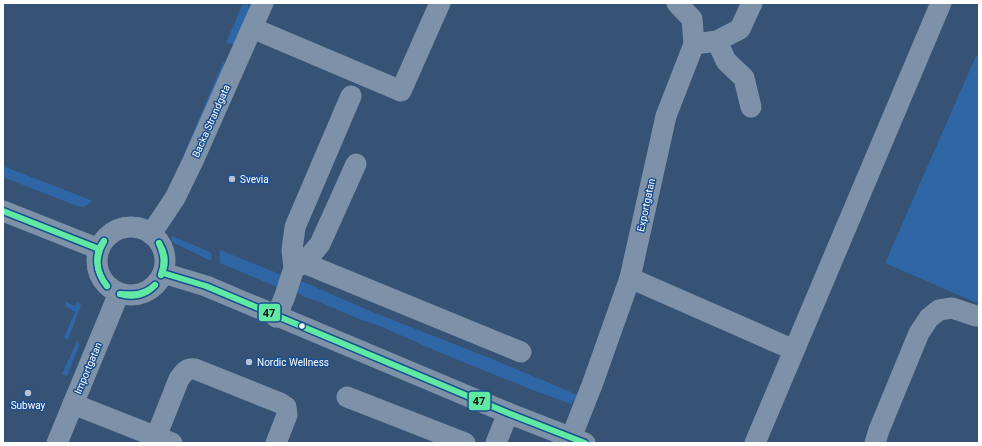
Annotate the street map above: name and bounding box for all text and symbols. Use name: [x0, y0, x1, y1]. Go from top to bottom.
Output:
street label: Backa Strandgata: [190, 83, 232, 159]
marker: Svevia: [227, 174, 237, 184]
place label: Svevia: [240, 174, 269, 185]
street label: Exportgatan: [635, 177, 657, 233]
line badge: 47: [258, 303, 281, 322]
text: 47: [263, 307, 275, 320]
unlabelled marker: [297, 321, 307, 331]
street label: Importgatan: [72, 341, 104, 395]
marker: Nordic Wellness: [244, 357, 254, 367]
place label: Nordic Wellness: [257, 357, 329, 368]
marker: Subway: [23, 388, 33, 398]
line badge: 47: [468, 391, 491, 411]
text: 47: [473, 395, 485, 408]
place label: Subway: [11, 400, 46, 411]

